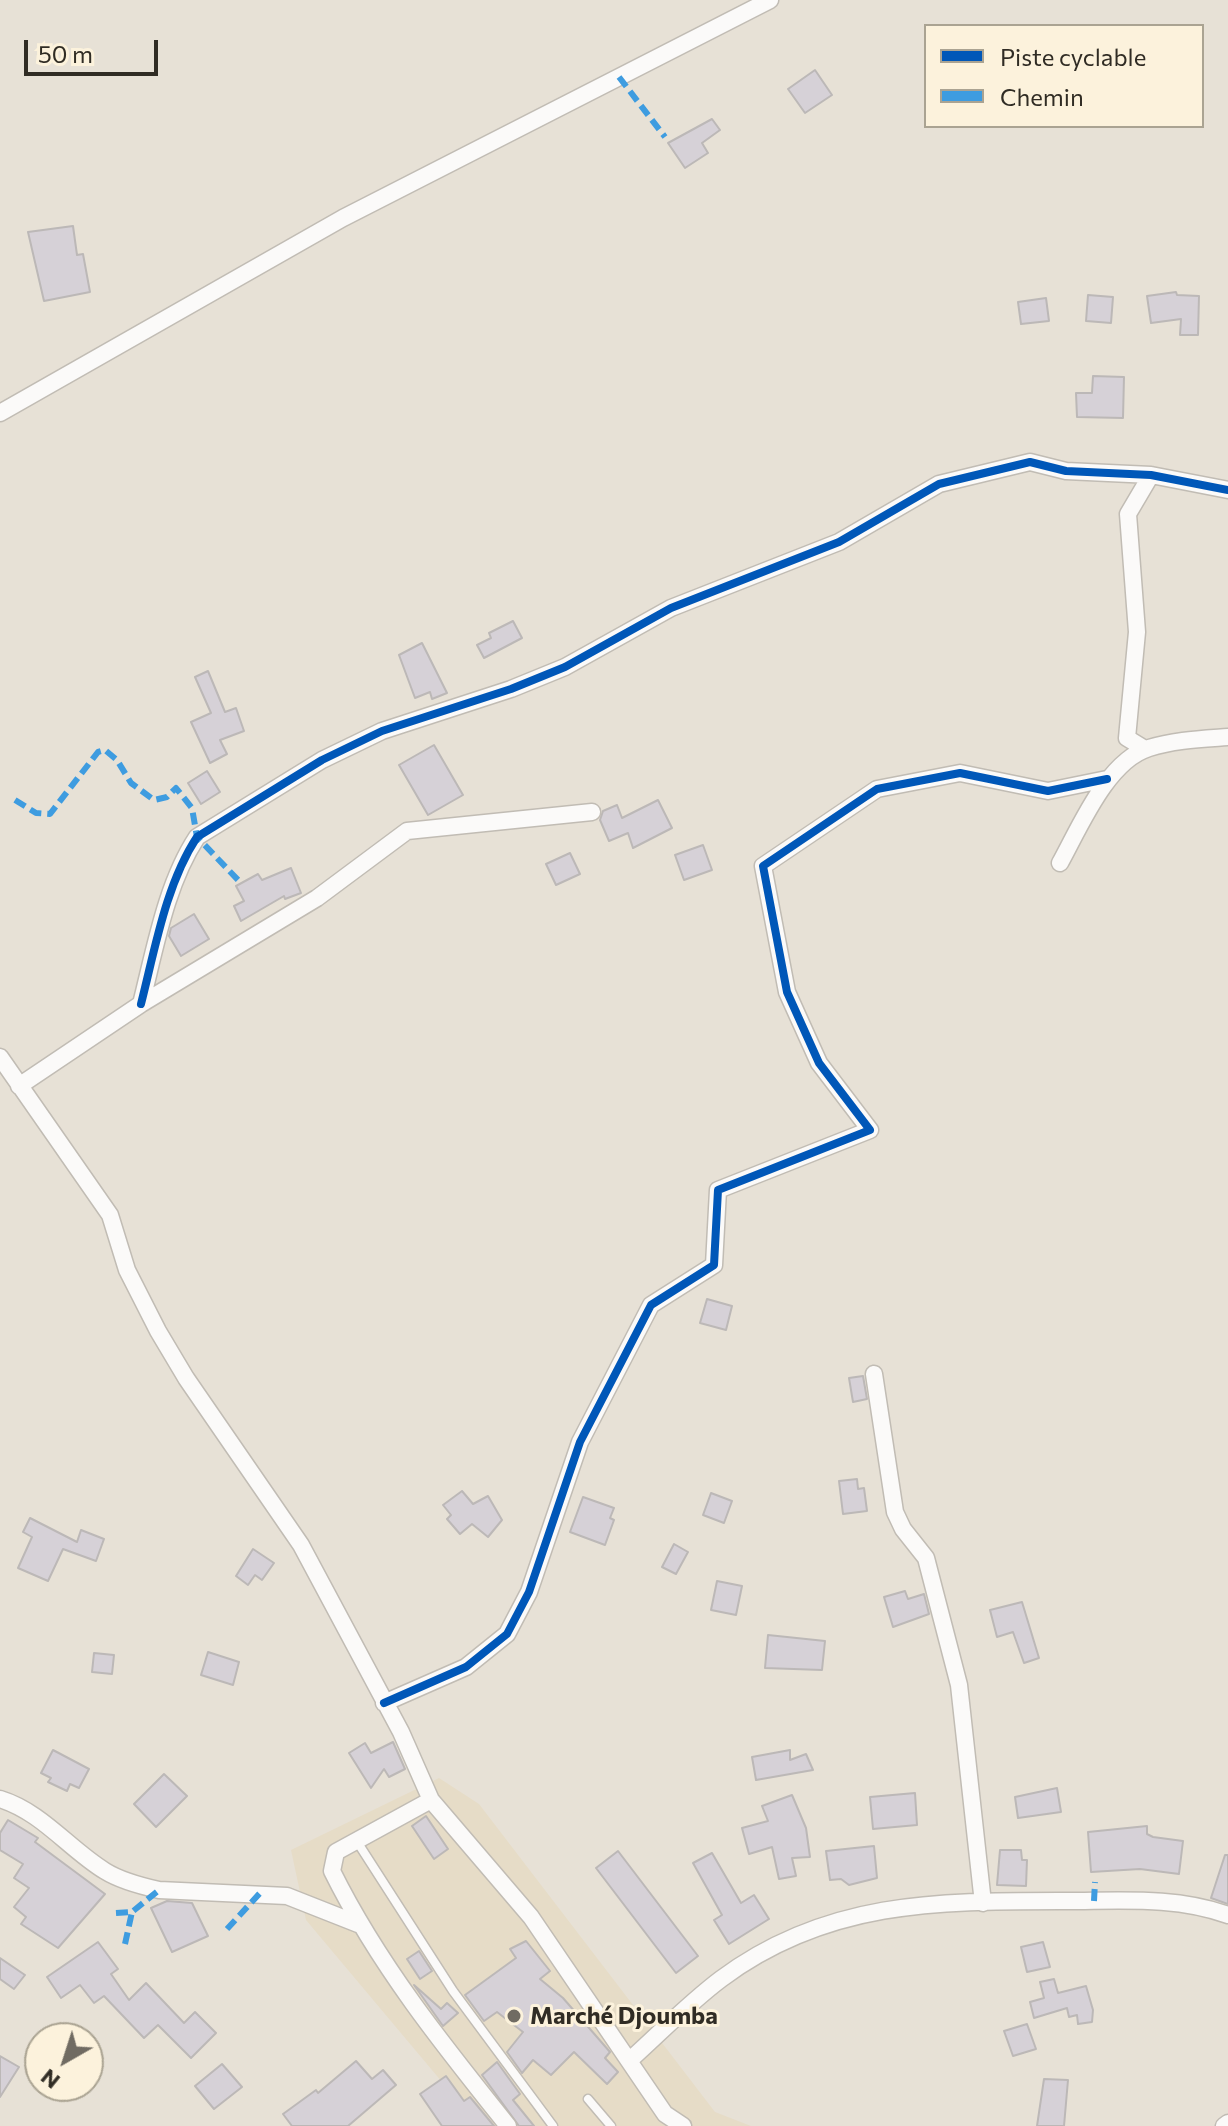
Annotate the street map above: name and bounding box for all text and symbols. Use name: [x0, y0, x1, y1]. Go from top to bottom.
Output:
scale bar: [28, 24, 162, 74]
legend: [924, 24, 1204, 128]
text: 50 m: [38, 39, 93, 68]
text: Piste cyclable: [1000, 42, 1146, 71]
text: Chemin: [1000, 82, 1084, 111]
place label: Marché Djoumba: [530, 2002, 718, 2030]
marker: Marché Djoumba: [505, 2007, 523, 2025]
north arrow: [24, 2022, 104, 2102]
text: N: [35, 2064, 65, 2095]

